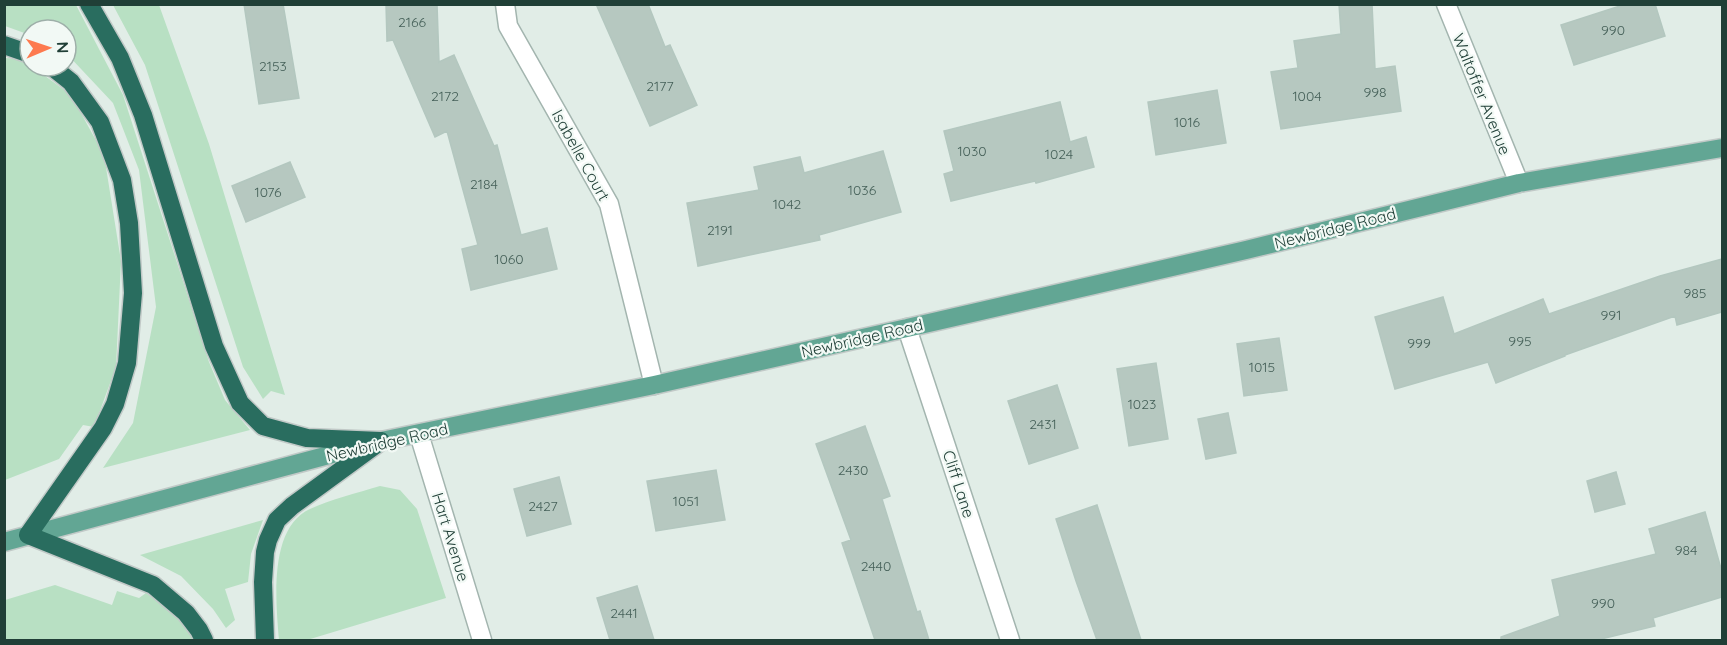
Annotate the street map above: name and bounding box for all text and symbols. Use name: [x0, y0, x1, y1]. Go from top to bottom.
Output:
house number: 2166: [398, 13, 426, 31]
north arrow: [18, 18, 78, 78]
house number: 990: [1601, 21, 1625, 39]
street label: Waltoffer Avenue: [1448, 30, 1516, 158]
text: N: [53, 41, 73, 54]
house number: 2153: [259, 57, 287, 75]
house number: 2177: [646, 77, 674, 95]
house number: 998: [1363, 83, 1387, 101]
house number: 2172: [431, 87, 459, 105]
house number: 1004: [1292, 87, 1322, 105]
street label: Isabelle Court: [548, 106, 614, 204]
house number: 1016: [1174, 113, 1201, 131]
house number: 1030: [957, 142, 987, 160]
house number: 1024: [1045, 145, 1073, 163]
house number: 2184: [470, 175, 498, 193]
house number: 1036: [848, 181, 877, 199]
house number: 1076: [254, 183, 282, 201]
house number: 1042: [773, 195, 802, 213]
street label: Newbridge Road: [1272, 203, 1398, 253]
house number: 2191: [707, 221, 733, 239]
house number: 1060: [494, 250, 524, 268]
house number: 985: [1683, 284, 1707, 302]
house number: 991: [1601, 306, 1621, 324]
street label: Newbridge Road: [799, 314, 925, 362]
house number: 995: [1508, 332, 1532, 350]
house number: 999: [1407, 334, 1431, 352]
house number: 1015: [1249, 358, 1275, 376]
house number: 1023: [1128, 395, 1156, 413]
house number: 2431: [1029, 415, 1057, 433]
street label: Newbridge Road: [324, 418, 450, 466]
street label: Cliff Lane: [939, 448, 979, 520]
house number: 2430: [838, 461, 868, 479]
street label: Hart Avenue: [428, 490, 474, 584]
house number: 1051: [673, 492, 699, 510]
house number: 2427: [528, 497, 558, 515]
house number: 984: [1675, 541, 1697, 559]
house number: 2440: [861, 557, 891, 575]
house number: 990: [1591, 594, 1615, 612]
house number: 2441: [610, 604, 638, 622]

